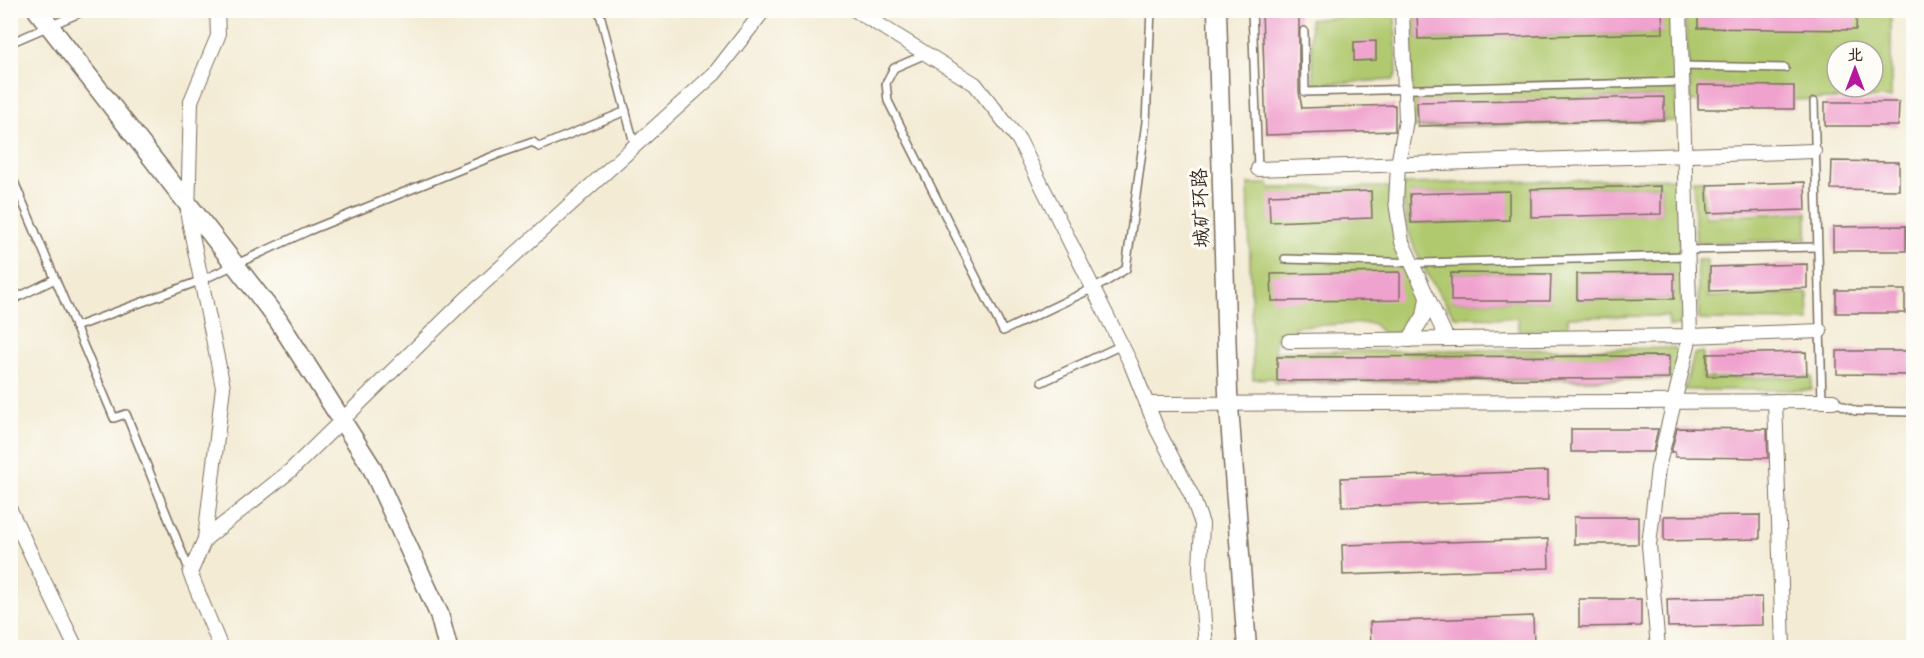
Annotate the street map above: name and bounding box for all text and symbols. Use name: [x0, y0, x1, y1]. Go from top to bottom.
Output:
north arrow: [1825, 39, 1885, 99]
text: 北: [1847, 45, 1863, 64]
street label: 城矿环路: [1187, 167, 1213, 248]

